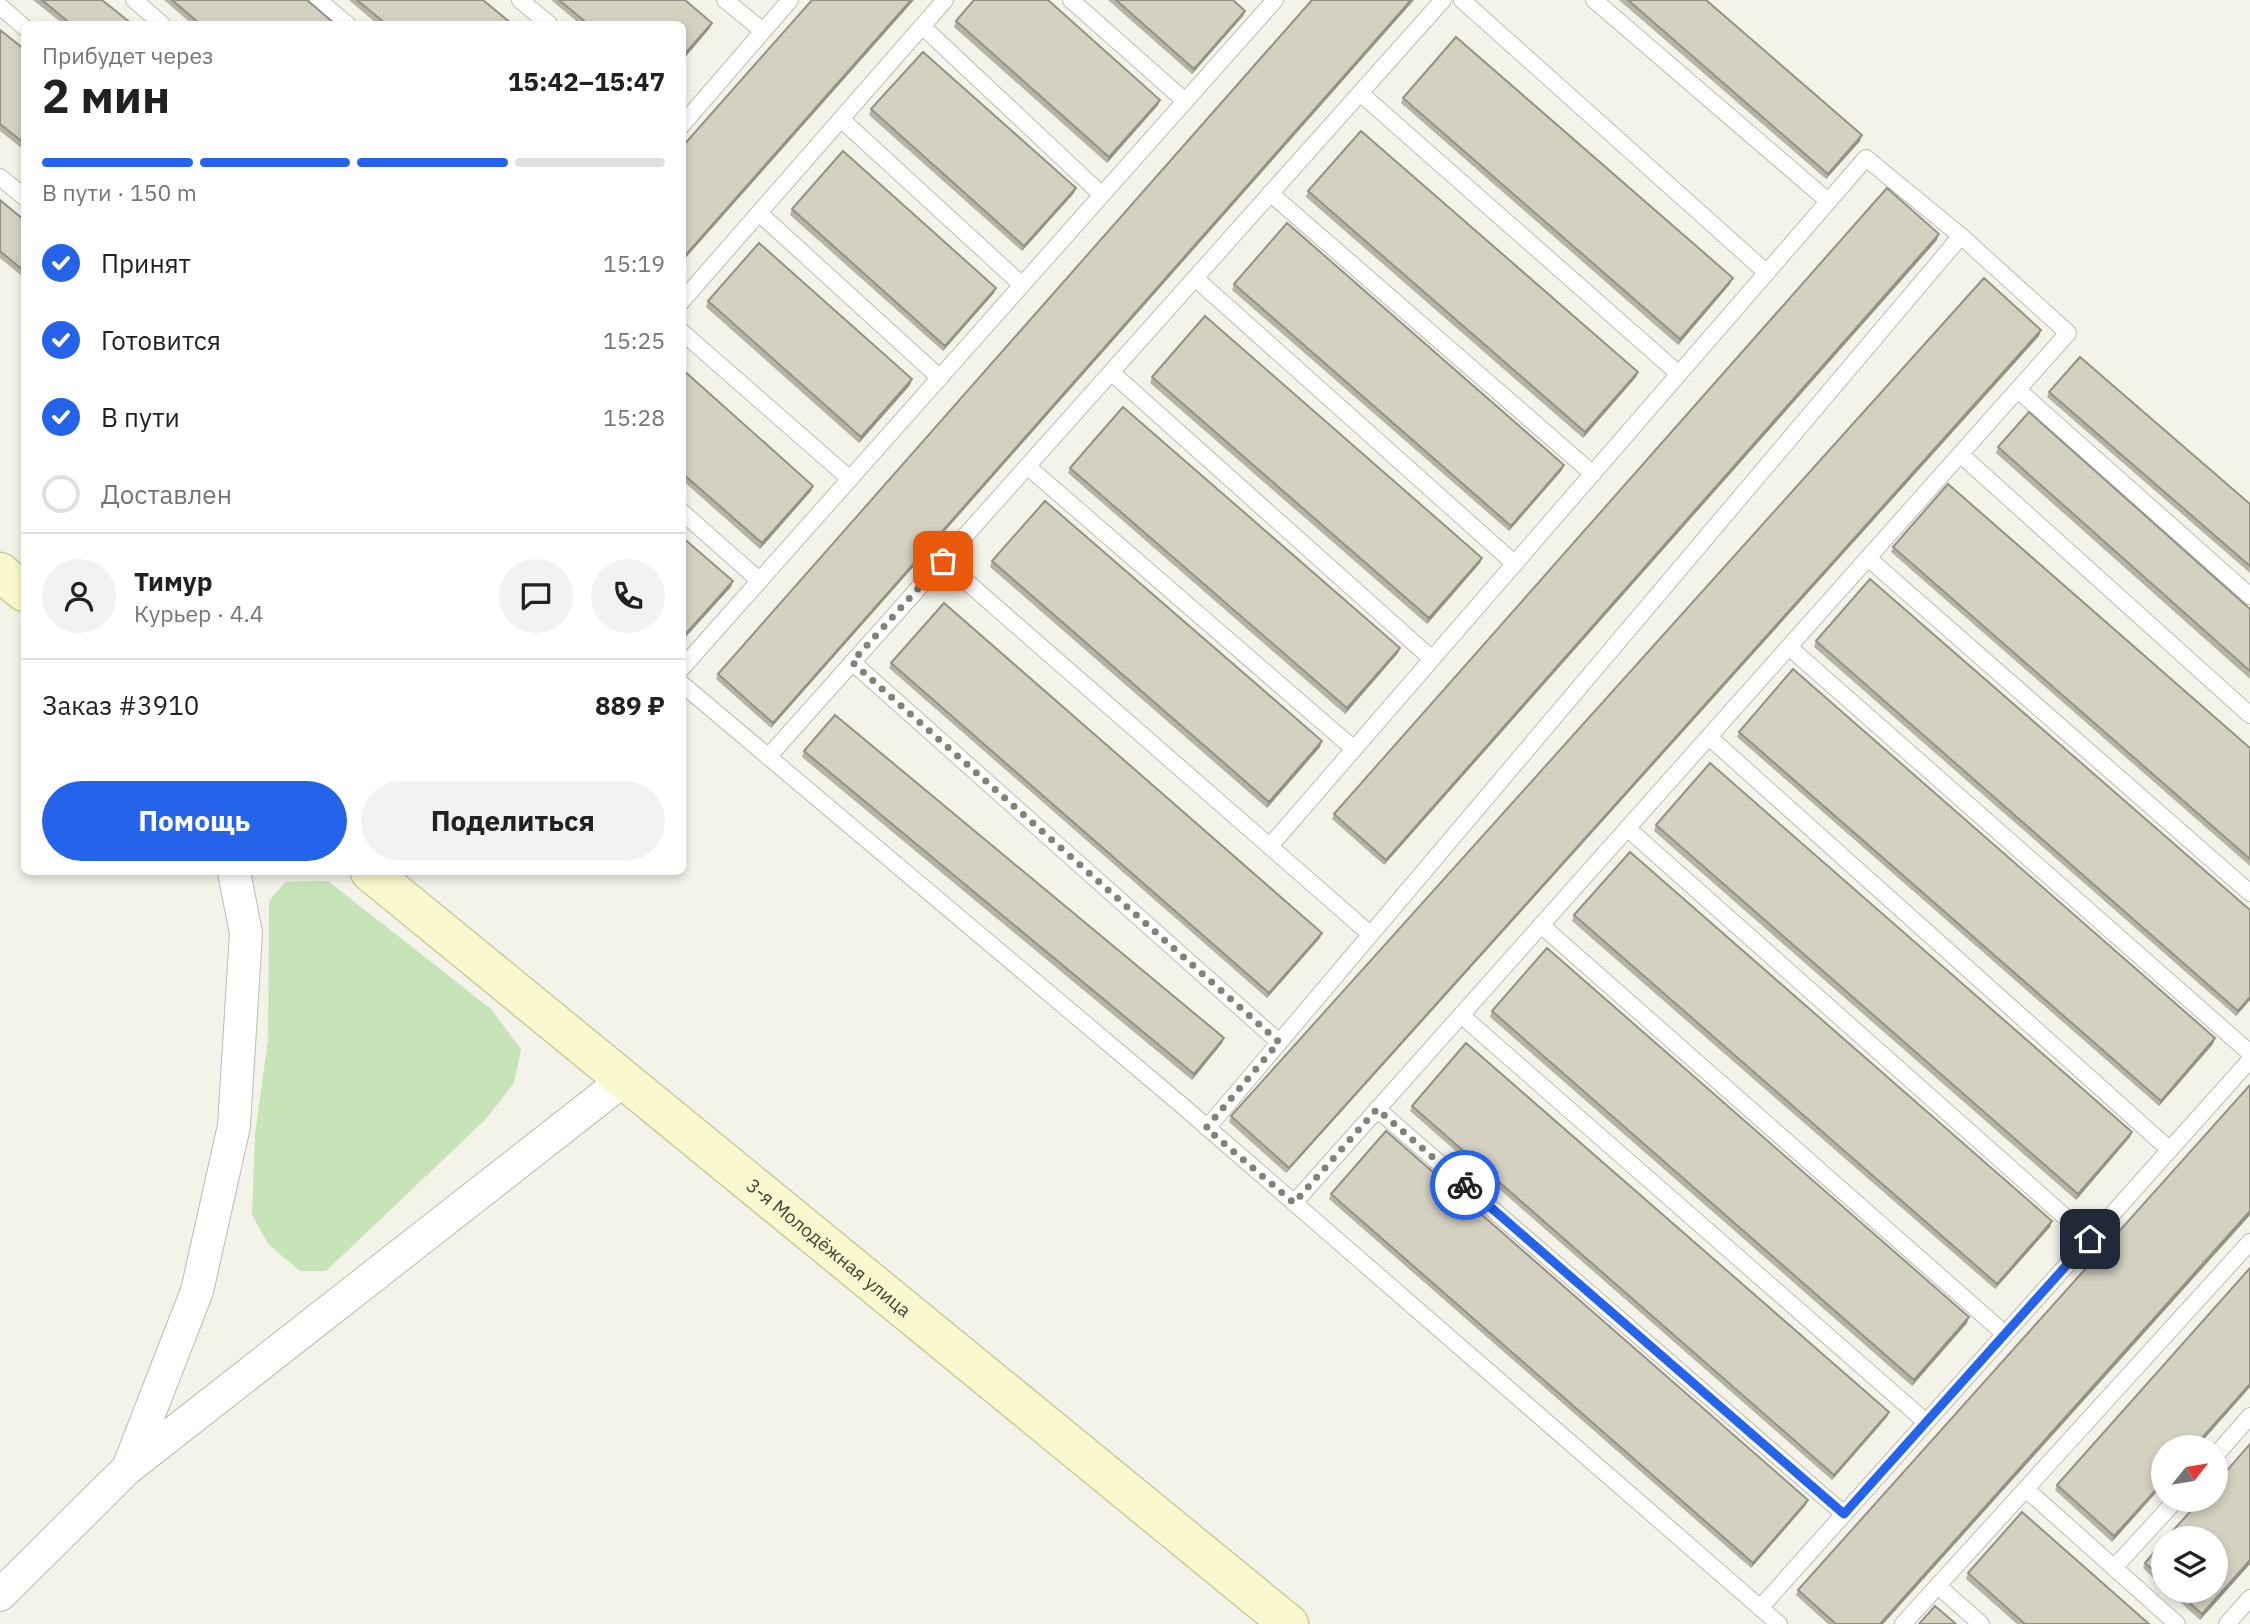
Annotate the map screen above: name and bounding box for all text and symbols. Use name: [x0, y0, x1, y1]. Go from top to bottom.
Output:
text: Прибудет через: [42, 40, 214, 70]
text: 15:42–15:47: [508, 64, 665, 98]
text: 2 мин: [42, 66, 170, 126]
text: В пути · 150 m: [42, 177, 197, 207]
icon: check: [42, 244, 80, 282]
text: Принят: [101, 246, 191, 280]
text: 15:19: [603, 248, 665, 278]
icon: check: [42, 321, 80, 359]
text: Готовится: [101, 323, 221, 357]
text: 15:25: [603, 325, 665, 355]
icon: check: [42, 398, 80, 436]
text: В пути: [101, 400, 180, 434]
text: 15:28: [603, 402, 665, 432]
text: Доставлен: [101, 477, 232, 511]
pin: [913, 531, 973, 591]
icon: bag: [924, 542, 962, 580]
button: person: [42, 559, 116, 633]
button: chat: [499, 559, 573, 633]
button: phone: [591, 559, 665, 633]
text: Тимур: [134, 564, 213, 598]
text: Курьер · 4.4: [134, 598, 264, 628]
text: Заказ #3910: [42, 688, 199, 722]
text: 889 ₽: [595, 688, 665, 722]
button: Помощь: [42, 781, 347, 861]
button: Поделиться: [361, 781, 665, 861]
courier: [1430, 1150, 1500, 1220]
icon: bike: [1446, 1166, 1484, 1204]
street label: 3-я Молодёжная улица: [742, 1173, 916, 1322]
pin: [2060, 1209, 2120, 1269]
icon: home: [2071, 1220, 2109, 1258]
north arrow: [2151, 1435, 2228, 1512]
map controls: [2151, 1435, 2228, 1603]
button: layers: [2151, 1526, 2228, 1603]

